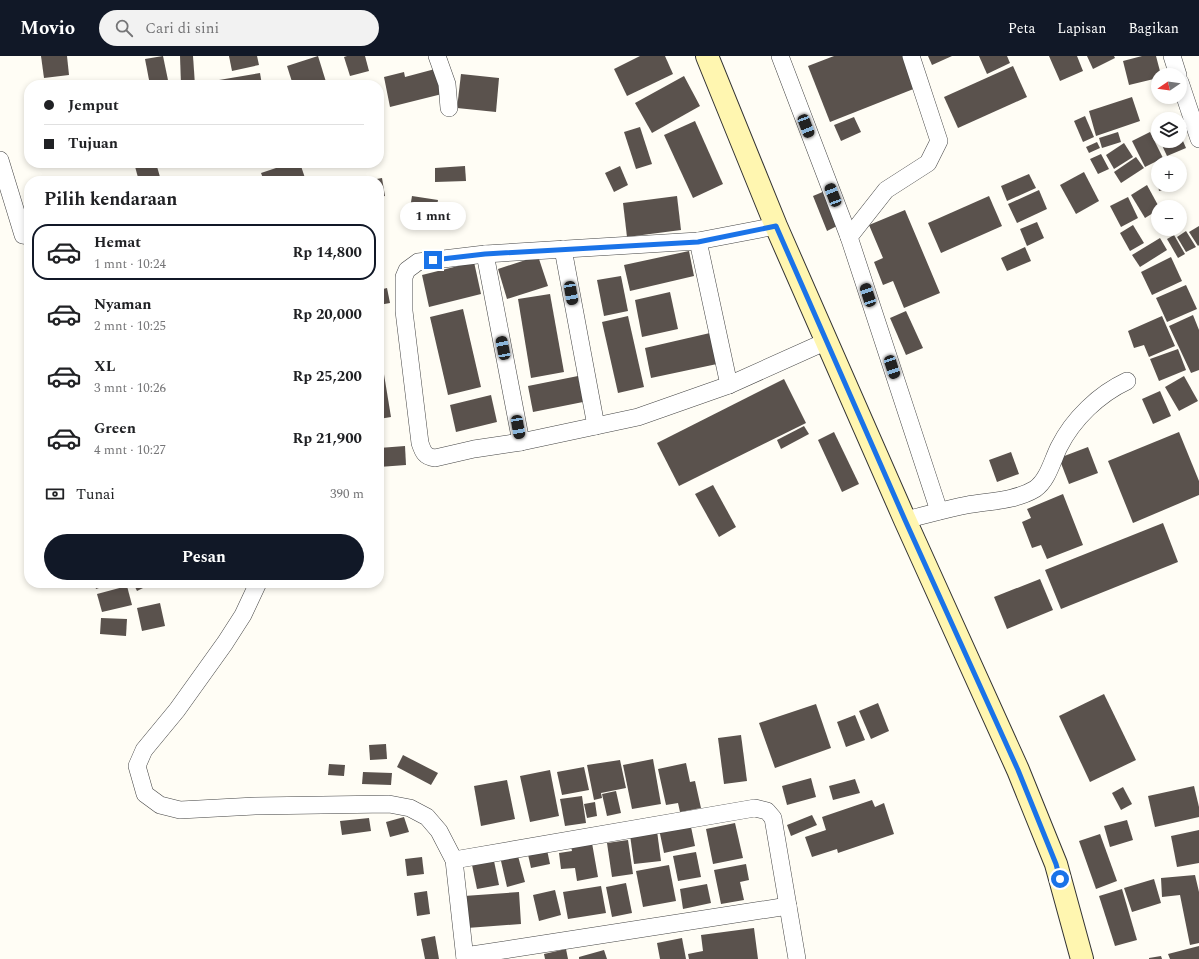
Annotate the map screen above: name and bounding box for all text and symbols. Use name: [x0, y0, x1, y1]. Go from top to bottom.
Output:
search box: [99, 10, 379, 46]
text: Movio: [20, 14, 75, 43]
icon: search: [113, 17, 135, 39]
text: Cari di sini: [145, 17, 219, 40]
text: Peta: [1008, 18, 1035, 39]
text: Lapisan: [1057, 18, 1106, 39]
text: Bagikan: [1128, 18, 1179, 39]
north arrow: [1151, 68, 1187, 104]
map controls: [1151, 68, 1187, 236]
text: Jemput: [68, 94, 119, 117]
button: layers: [1151, 112, 1187, 148]
car: [796, 113, 816, 139]
text: Tujuan: [68, 132, 118, 155]
button: +: [1151, 156, 1187, 192]
car: [823, 182, 843, 208]
text: Pilih kendaraan: [44, 186, 178, 213]
button: −: [1151, 200, 1187, 236]
callout: 1 mnt: [400, 202, 466, 230]
text: 1 mnt: [415, 206, 451, 226]
text: Hemat: [94, 231, 141, 254]
icon: car: [46, 234, 82, 270]
text: Rp 14,800: [292, 241, 362, 264]
route end: [424, 251, 442, 269]
text: 1 mnt · 10:24: [94, 254, 166, 274]
car: [563, 280, 579, 306]
car: [859, 282, 877, 308]
text: Nyaman: [94, 293, 152, 316]
icon: car: [46, 296, 82, 332]
text: Rp 20,000: [292, 303, 362, 326]
text: 2 mnt · 10:25: [94, 316, 166, 336]
car: [495, 335, 511, 361]
car: [883, 354, 901, 380]
text: XL: [94, 355, 115, 378]
icon: car: [46, 358, 82, 394]
text: Rp 25,200: [292, 365, 362, 388]
text: 3 mnt · 10:26: [94, 378, 166, 398]
car: [510, 414, 526, 440]
text: Green: [94, 417, 136, 440]
icon: car: [46, 420, 82, 456]
text: Rp 21,900: [292, 427, 362, 450]
text: 4 mnt · 10:27: [94, 440, 166, 460]
icon: cash: [44, 483, 66, 505]
text: Tunai: [76, 483, 115, 506]
text: 390 m: [330, 484, 364, 504]
button: Pesan: [44, 534, 364, 580]
route start: [1051, 870, 1069, 888]

